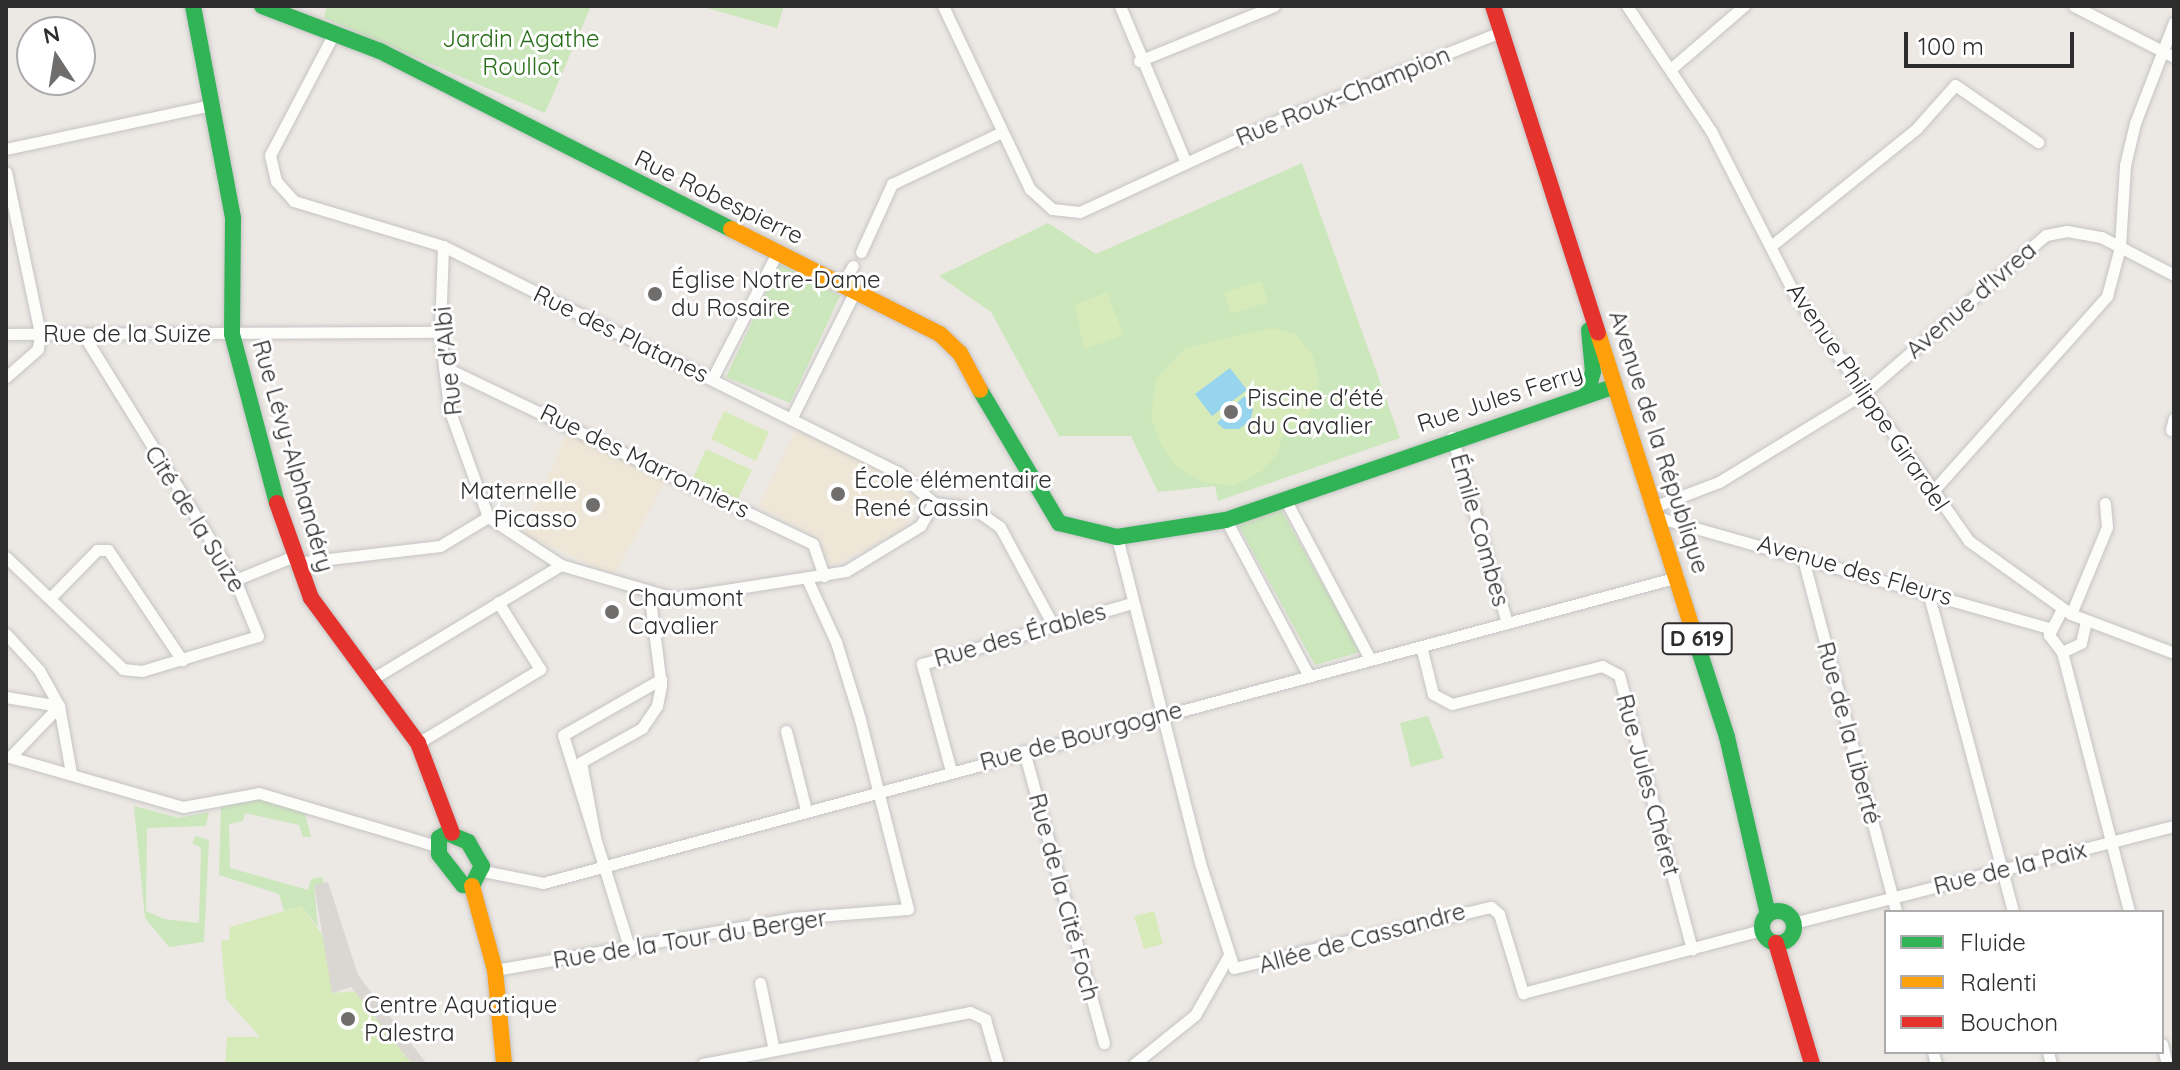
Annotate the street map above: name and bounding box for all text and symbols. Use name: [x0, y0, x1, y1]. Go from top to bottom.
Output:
north arrow: [16, 16, 96, 96]
scale bar: [1908, 16, 2078, 66]
text: N: [41, 19, 62, 50]
park label: Jardin Agathe Roullot: [442, 25, 600, 81]
text: 100 m: [1918, 31, 1984, 61]
street label: Rue Roux-Champion: [1232, 40, 1454, 152]
street label: Rue Robespierre: [630, 144, 808, 250]
street label: Avenue d'Ivrea: [1900, 236, 2042, 364]
place label: Église Notre-Dame du Rosaire: [671, 266, 881, 322]
street label: Avenue Philippe Girardel: [1781, 277, 1955, 517]
street label: Rue des Platanes: [529, 279, 713, 389]
marker: Église Notre-Dame du Rosaire: [646, 285, 664, 303]
street label: Rue d'Albi: [428, 305, 468, 417]
street label: Avenue de la République: [1603, 307, 1715, 577]
street label: Rue de la Suize: [43, 320, 211, 348]
street label: Rue Lévy-Alphandéry: [246, 337, 340, 575]
street label: Rue Jules Ferry: [1414, 358, 1586, 438]
place label: Piscine d'été du Cavalier: [1247, 384, 1384, 440]
street label: Rue des Marronniers: [536, 398, 754, 524]
marker: Piscine d'été du Cavalier: [1222, 403, 1240, 421]
street label: Cité de la Suize: [138, 440, 252, 598]
street label: Émile Combes: [1444, 450, 1516, 610]
place label: École élémentaire René Cassin: [854, 466, 1052, 522]
place label: Maternelle Picasso: [460, 477, 577, 533]
marker: École élémentaire René Cassin: [829, 485, 847, 503]
marker: Maternelle Picasso: [584, 496, 602, 514]
street label: Avenue des Fleurs: [1754, 528, 1956, 612]
place label: Chaumont Cavalier: [628, 584, 744, 640]
street label: Rue des Érables: [931, 597, 1109, 673]
marker: Chaumont Cavalier: [603, 603, 621, 621]
road number: D 619: [1661, 621, 1733, 657]
street label: Rue de la Liberté: [1811, 639, 1887, 827]
street label: Rue Jules Chéret: [1610, 691, 1686, 879]
street label: Rue de Bourgogne: [977, 695, 1185, 777]
street label: Rue de la Cité Foch: [1022, 790, 1106, 1004]
street label: Rue de la Paix: [1931, 835, 2089, 901]
street label: Allée de Cassandre: [1255, 897, 1469, 979]
street label: Rue de la Tour du Berger: [551, 903, 829, 975]
legend: [1884, 910, 2164, 1054]
text: Fluide: [1960, 927, 2026, 957]
text: Ralenti: [1960, 967, 2037, 997]
place label: Centre Aquatique Palestra: [364, 991, 557, 1047]
text: Bouchon: [1960, 1007, 2058, 1037]
marker: Centre Aquatique Palestra: [339, 1010, 357, 1028]

